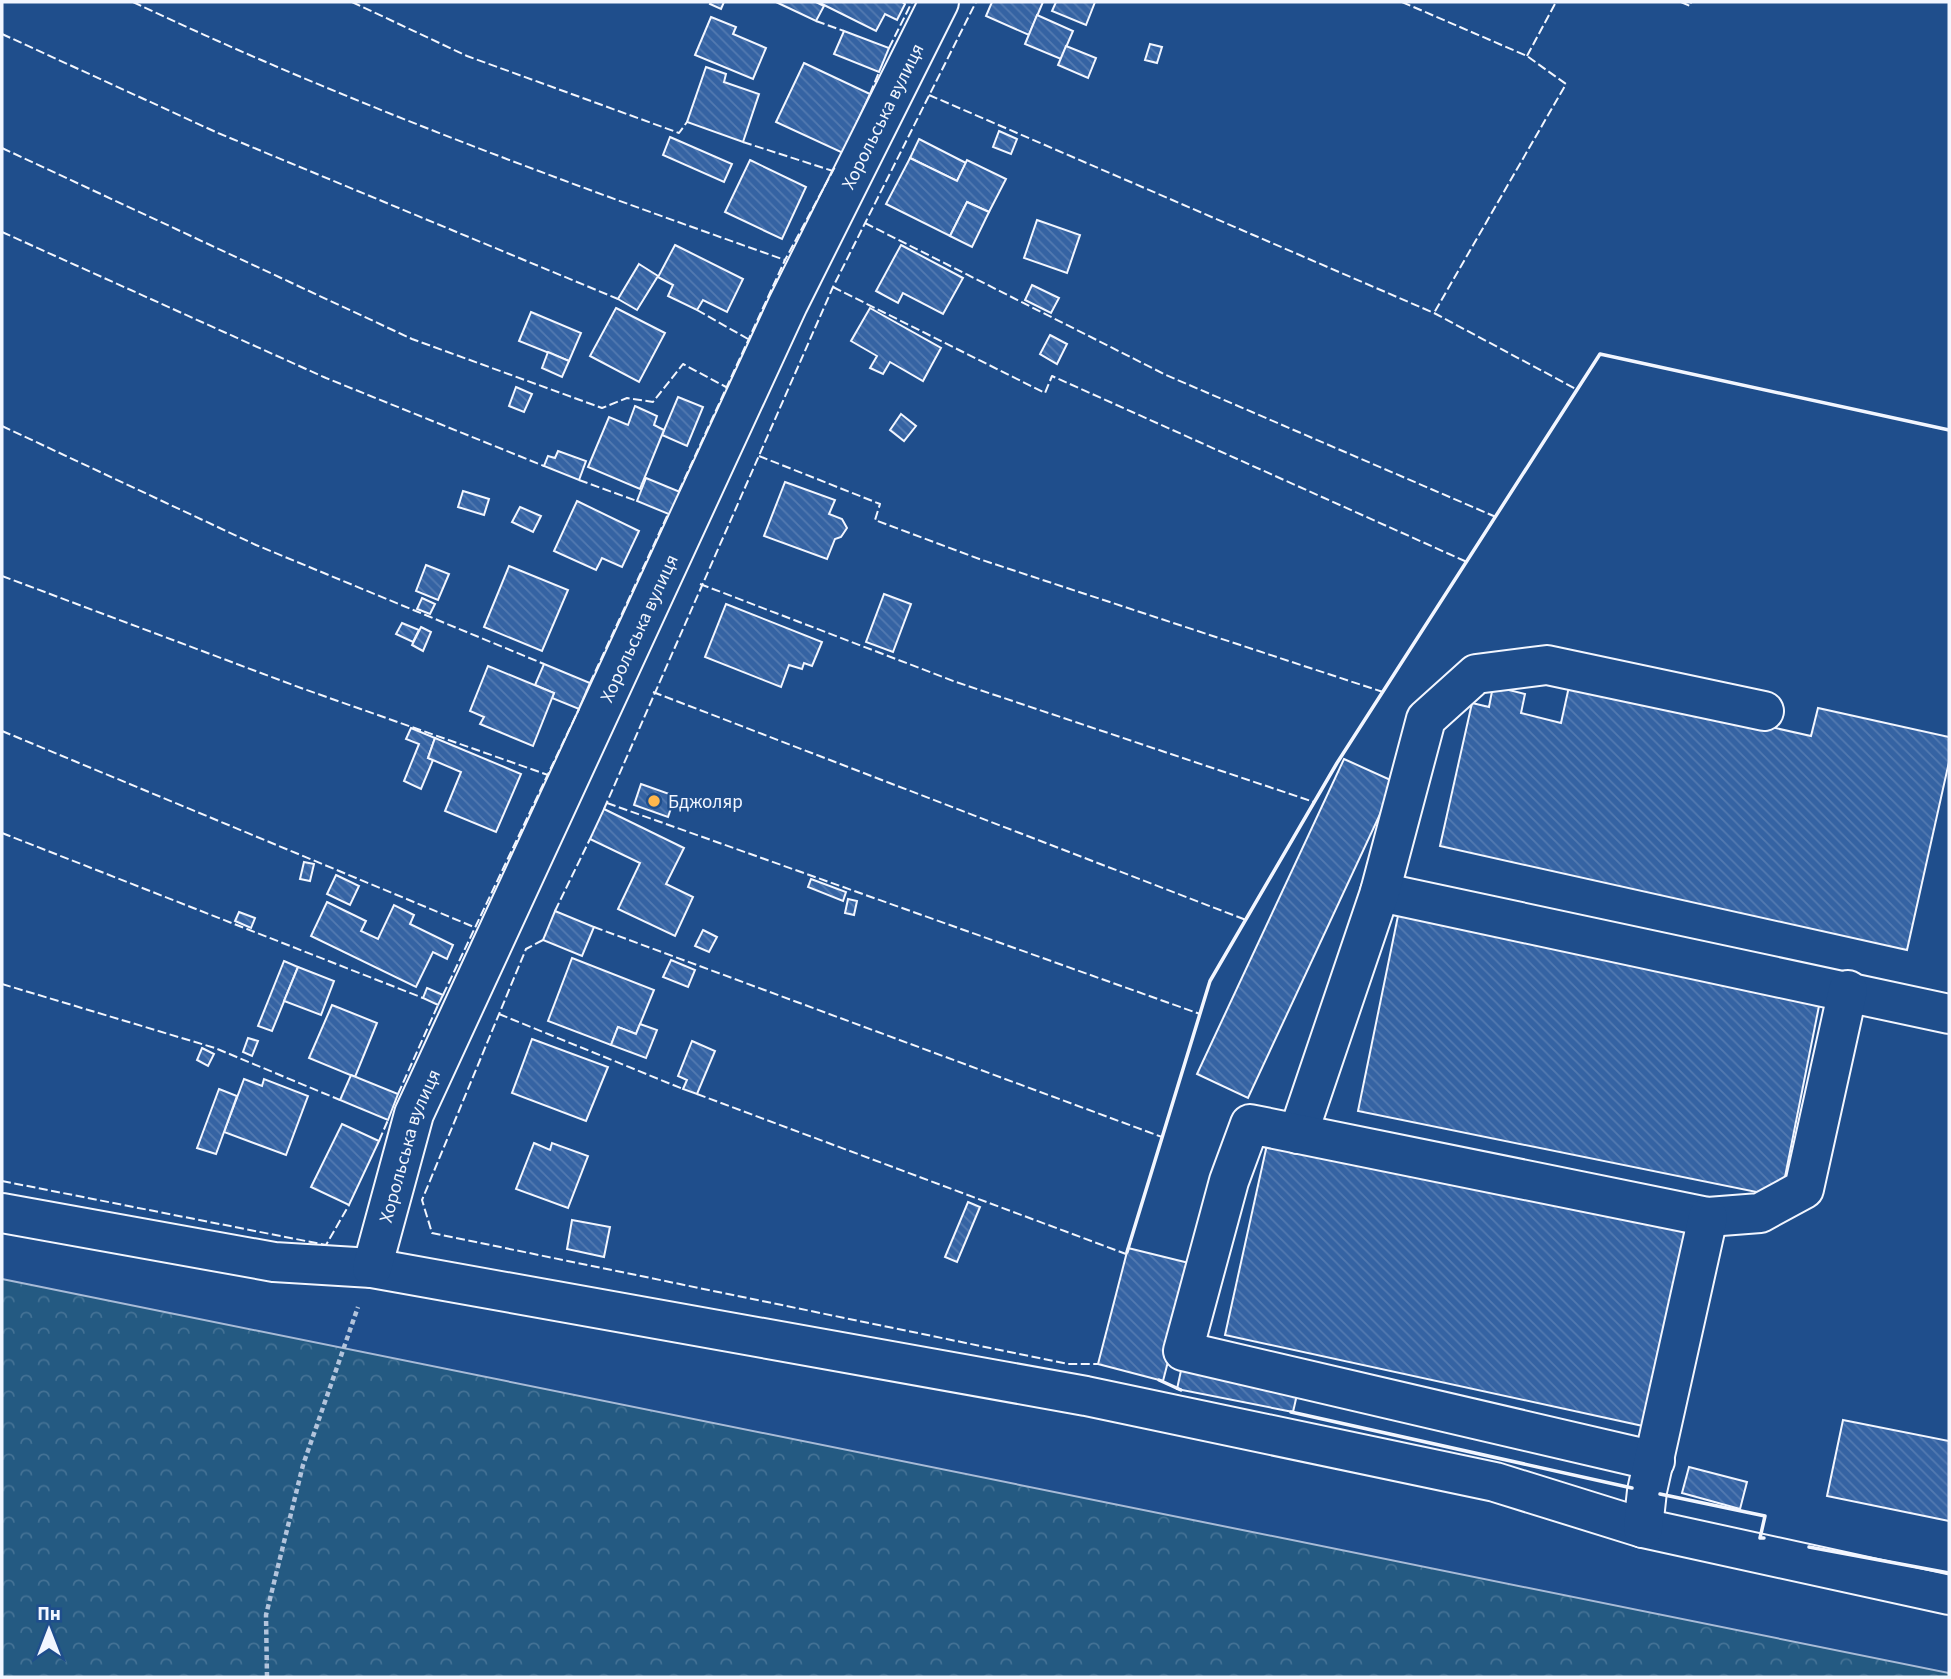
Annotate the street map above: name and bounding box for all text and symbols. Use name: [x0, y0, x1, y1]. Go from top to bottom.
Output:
street label: Хорольська вулиця: [835, 39, 931, 194]
street label: Хорольська вулиця: [594, 550, 686, 707]
place label: Бджоляр: [668, 789, 743, 816]
marker: Бджоляр: [646, 793, 662, 809]
street label: Хорольська вулиця: [373, 1065, 448, 1226]
north arrow: [14, 1595, 84, 1665]
text: Пн: [37, 1601, 61, 1628]

